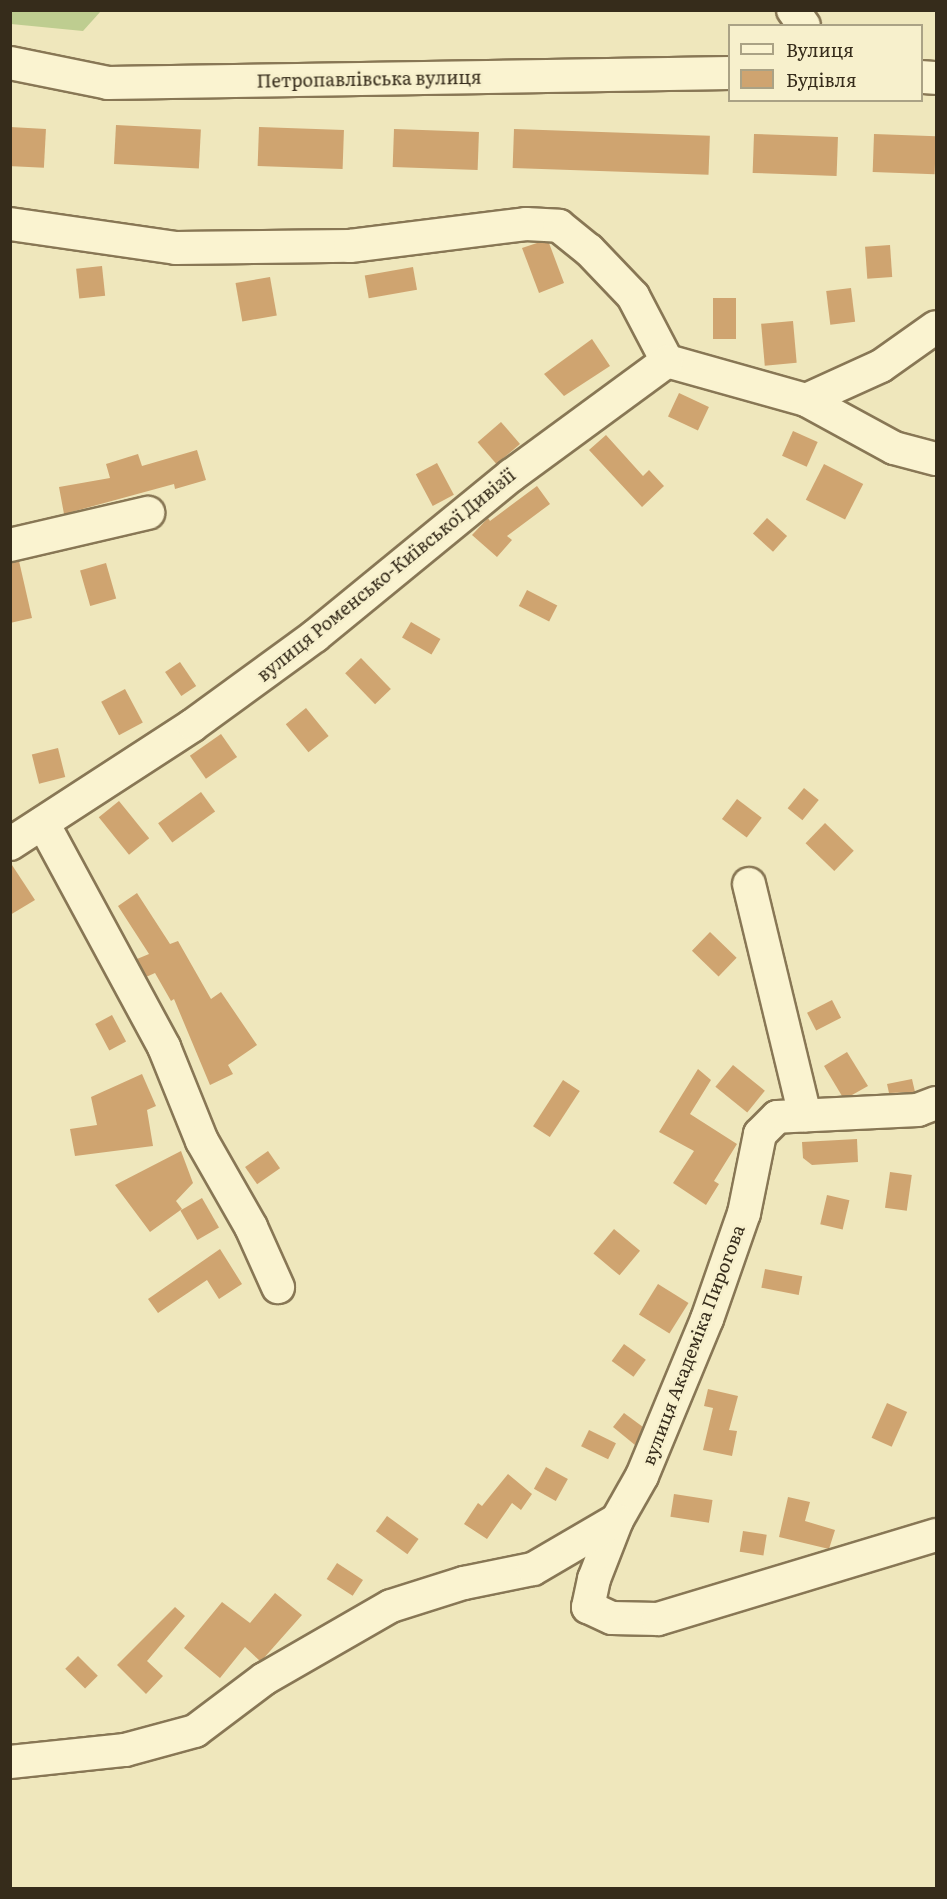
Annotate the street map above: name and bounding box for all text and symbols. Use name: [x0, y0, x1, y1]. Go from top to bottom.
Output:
legend: [728, 24, 923, 102]
text: Вулиця: [786, 36, 854, 63]
street label: Петропавлівська вулиця: [256, 66, 482, 92]
text: Будівля: [786, 66, 857, 93]
street label: вулиця Роменсько-Київської Дивізії: [253, 464, 519, 686]
street label: вулиця Академіка Пирогова: [637, 1222, 749, 1468]

